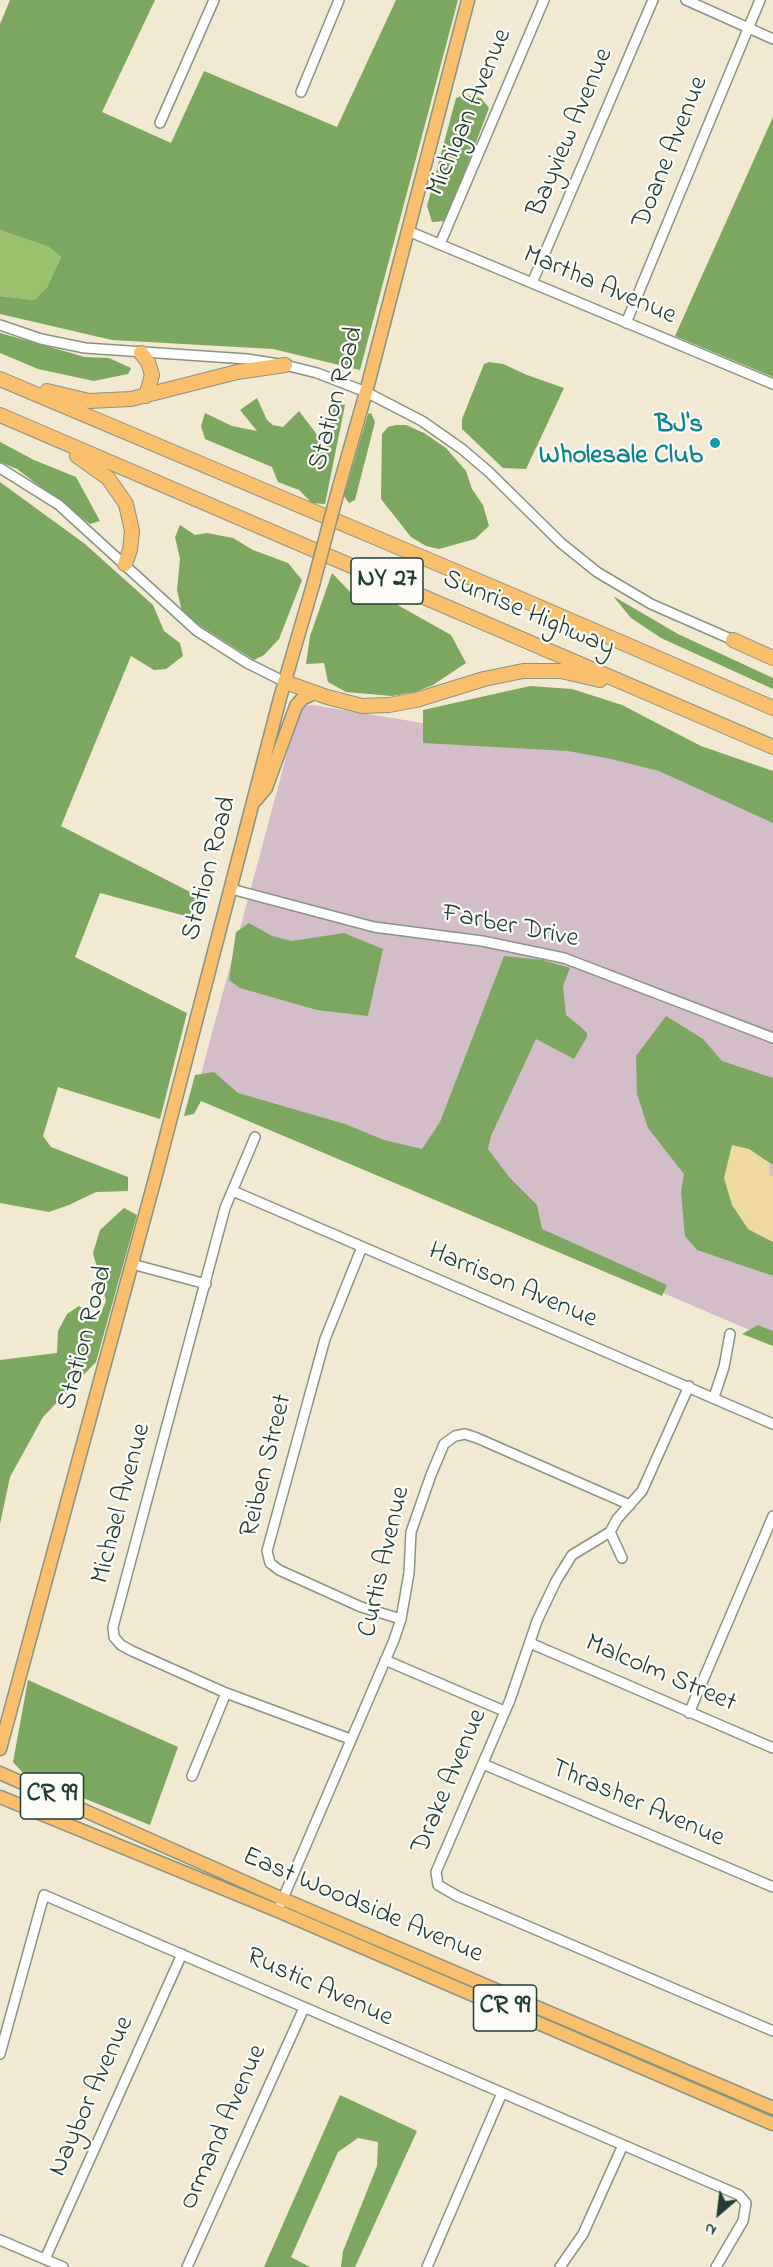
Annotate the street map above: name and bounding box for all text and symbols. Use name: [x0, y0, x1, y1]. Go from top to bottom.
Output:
street label: Michigan Avenue: [421, 25, 521, 201]
street label: Bayview Avenue: [522, 44, 622, 222]
street label: Doane Avenue: [627, 72, 717, 234]
street label: Martha Avenue: [518, 240, 680, 334]
street label: Station Road: [303, 323, 373, 475]
place label: BJ's Wholesale Club: [539, 411, 703, 474]
marker: BJ's Wholesale Club: [708, 436, 722, 450]
road number: NY 27: [351, 558, 423, 604]
street label: Sunrise Highway: [437, 564, 619, 666]
street label: Station Road: [176, 793, 246, 945]
street label: Farber Drive: [439, 899, 581, 957]
street label: Harrison Avenue: [423, 1237, 601, 1337]
street label: Station Road: [52, 1262, 122, 1414]
street label: Reiben Street: [235, 1391, 301, 1541]
street label: Michael Avenue: [86, 1420, 160, 1588]
street label: Curtis Avenue: [353, 1483, 419, 1641]
street label: Malcolm Street: [580, 1629, 740, 1721]
street label: Drake Avenue: [406, 1705, 496, 1859]
street label: Thrasher Avenue: [545, 1754, 729, 1856]
road number: CR 99: [20, 1773, 84, 1819]
street label: East Woodside Avenue: [237, 1842, 487, 1972]
street label: Rustic Avenue: [240, 1942, 398, 2036]
road number: CR 99: [474, 1985, 536, 2031]
street label: Naybor Avenue: [43, 2012, 143, 2182]
street label: Ormand Avenue: [174, 2040, 276, 2216]
north arrow: [689, 2183, 749, 2243]
text: N: [700, 2216, 721, 2242]

